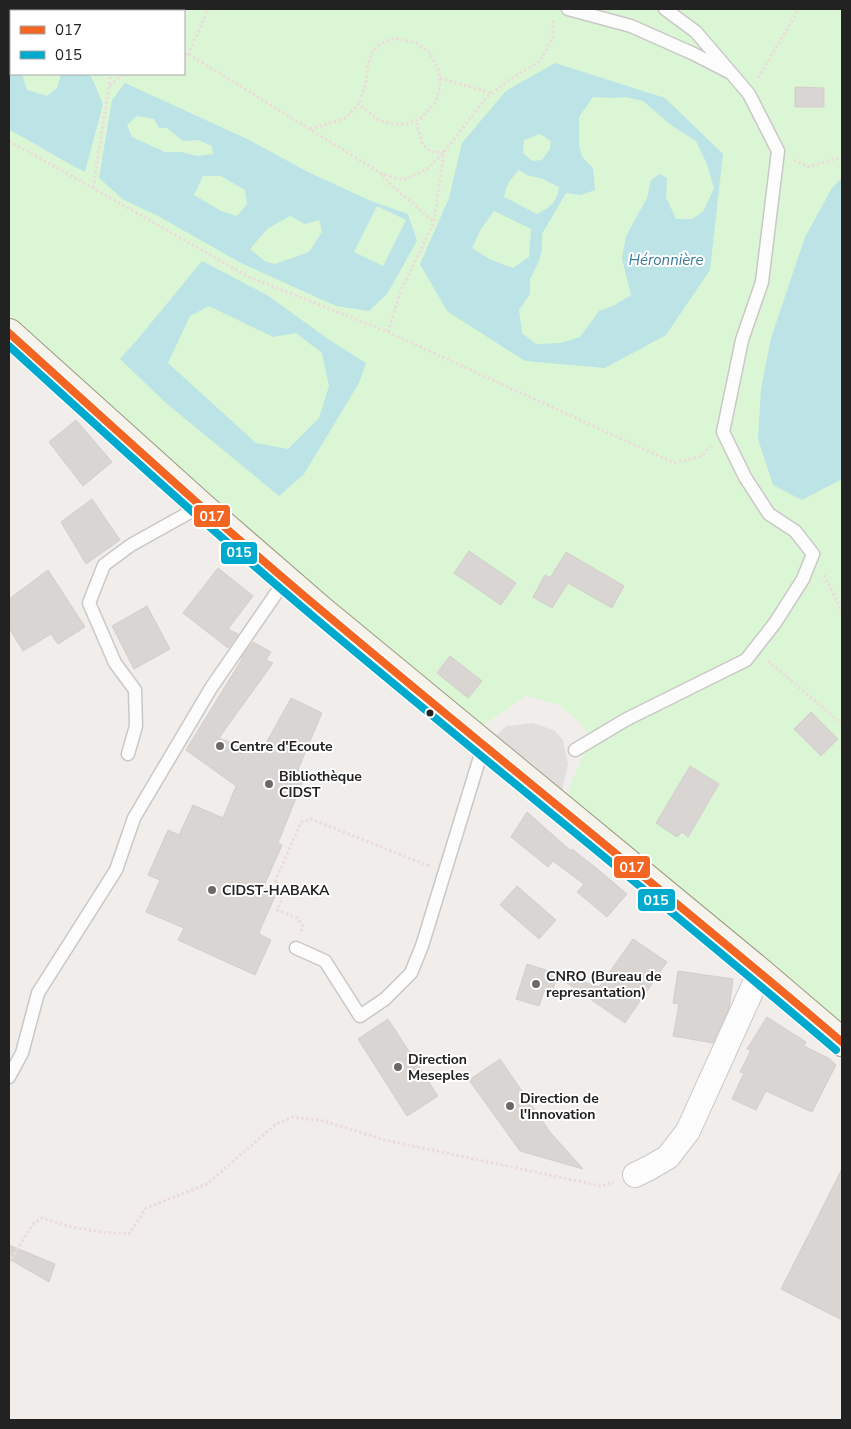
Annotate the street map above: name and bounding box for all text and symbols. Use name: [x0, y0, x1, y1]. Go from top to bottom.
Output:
legend: [10, 10, 185, 75]
text: 017: [55, 20, 82, 40]
text: 015: [55, 45, 82, 65]
water label: Héronnière: [629, 250, 703, 270]
line badge: 017: [193, 504, 231, 528]
text: 017: [199, 507, 225, 526]
line badge: 015: [220, 541, 258, 565]
text: 015: [226, 543, 252, 562]
unlabelled marker: [425, 708, 435, 718]
place label: Centre d'Ecoute: [230, 737, 333, 756]
marker: Centre d'Ecoute: [214, 740, 226, 752]
place label: Bibliothèque CIDST: [279, 767, 362, 802]
marker: Bibliothèque CIDST: [263, 778, 275, 790]
line badge: 017: [613, 855, 651, 879]
text: 017: [619, 858, 645, 877]
place label: CIDST-HABAKA: [222, 881, 330, 900]
marker: CIDST-HABAKA: [206, 884, 218, 896]
line badge: 015: [637, 888, 676, 912]
text: 015: [643, 891, 669, 910]
place label: CNRO (Bureau de represantation): [546, 967, 662, 1002]
marker: CNRO (Bureau de represantation): [530, 978, 542, 990]
place label: Direction Meseples: [408, 1050, 470, 1085]
marker: Direction Meseples: [392, 1061, 404, 1073]
place label: Direction de l'Innovation: [520, 1089, 599, 1124]
marker: Direction de l'Innovation: [504, 1100, 516, 1112]

